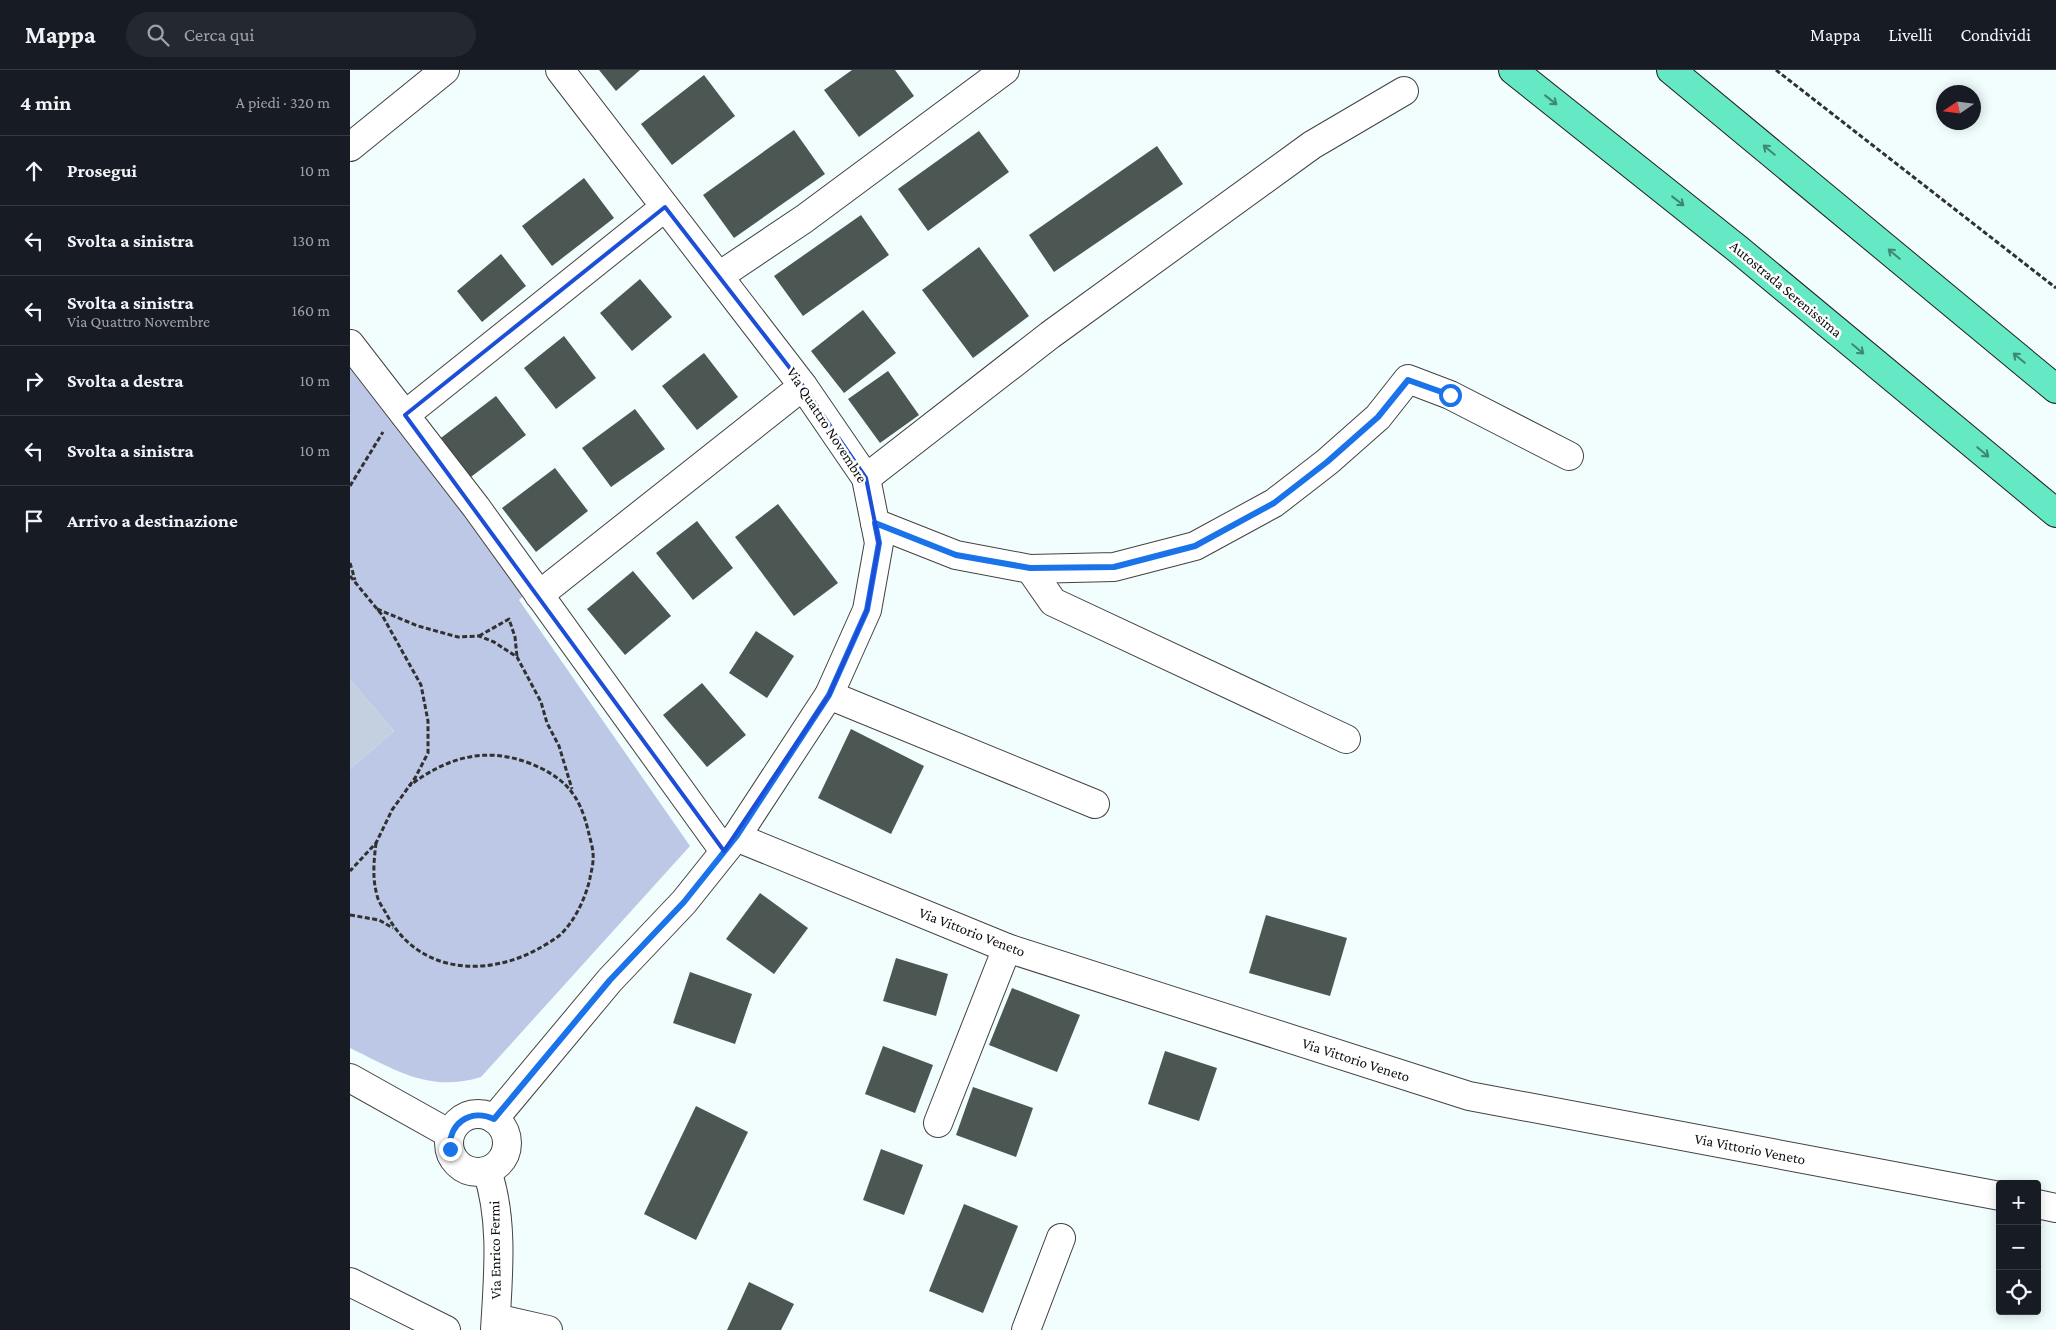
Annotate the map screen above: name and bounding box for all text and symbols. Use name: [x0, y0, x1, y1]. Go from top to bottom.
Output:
search box: [126, 12, 476, 57]
text: Mappa: [25, 21, 96, 48]
icon: search: [144, 21, 172, 49]
text: Cerca qui: [184, 24, 255, 45]
text: Mappa: [1810, 25, 1861, 45]
text: Livelli: [1889, 25, 1932, 45]
text: Condividi: [1960, 25, 2031, 45]
north arrow: [1936, 85, 1981, 130]
text: 4 min: [20, 91, 71, 115]
text: A piedi · 320 m: [236, 94, 330, 111]
one-way arrow: [1544, 95, 1557, 106]
one-way arrow: [1763, 144, 1776, 155]
icon: ahead: [20, 157, 48, 185]
text: Prosegui: [67, 160, 137, 181]
text: 10 m: [300, 162, 330, 179]
one-way arrow: [1671, 196, 1684, 207]
icon: left: [20, 227, 48, 255]
text: Svolta a sinistra: [67, 230, 194, 251]
text: 130 m: [292, 232, 330, 249]
street label: Autostrada Serenissima: [1727, 238, 1845, 340]
one-way arrow: [1887, 248, 1900, 259]
text: Svolta a sinistra: [67, 292, 194, 313]
icon: left: [20, 297, 48, 325]
text: 160 m: [292, 302, 330, 319]
text: Via Quattro Novembre: [67, 313, 210, 330]
one-way arrow: [1851, 343, 1864, 354]
one-way arrow: [2012, 352, 2025, 363]
street label: Via Quattro Novembre: [784, 364, 870, 486]
icon: right: [20, 367, 48, 395]
text: Svolta a destra: [67, 370, 183, 391]
text: 10 m: [300, 372, 330, 389]
route start: [1439, 384, 1462, 407]
icon: left: [20, 437, 48, 465]
text: Svolta a sinistra: [67, 440, 194, 461]
text: 10 m: [300, 442, 330, 459]
one-way arrow: [1976, 447, 1989, 458]
icon: arrive: [20, 507, 48, 535]
text: Arrivo a destinazione: [67, 510, 238, 531]
street label: Via Vittorio Veneto: [917, 904, 1027, 960]
street label: Via Vittorio Veneto: [1300, 1035, 1412, 1085]
street label: Via Vittorio Veneto: [1693, 1130, 1807, 1168]
route end: [439, 1138, 462, 1161]
map controls: [1996, 1180, 2041, 1315]
button: +: [1996, 1180, 2041, 1225]
street label: Via Enrico Fermi: [486, 1200, 504, 1300]
button: −: [1996, 1225, 2041, 1270]
button: locate: [1996, 1270, 2041, 1315]

